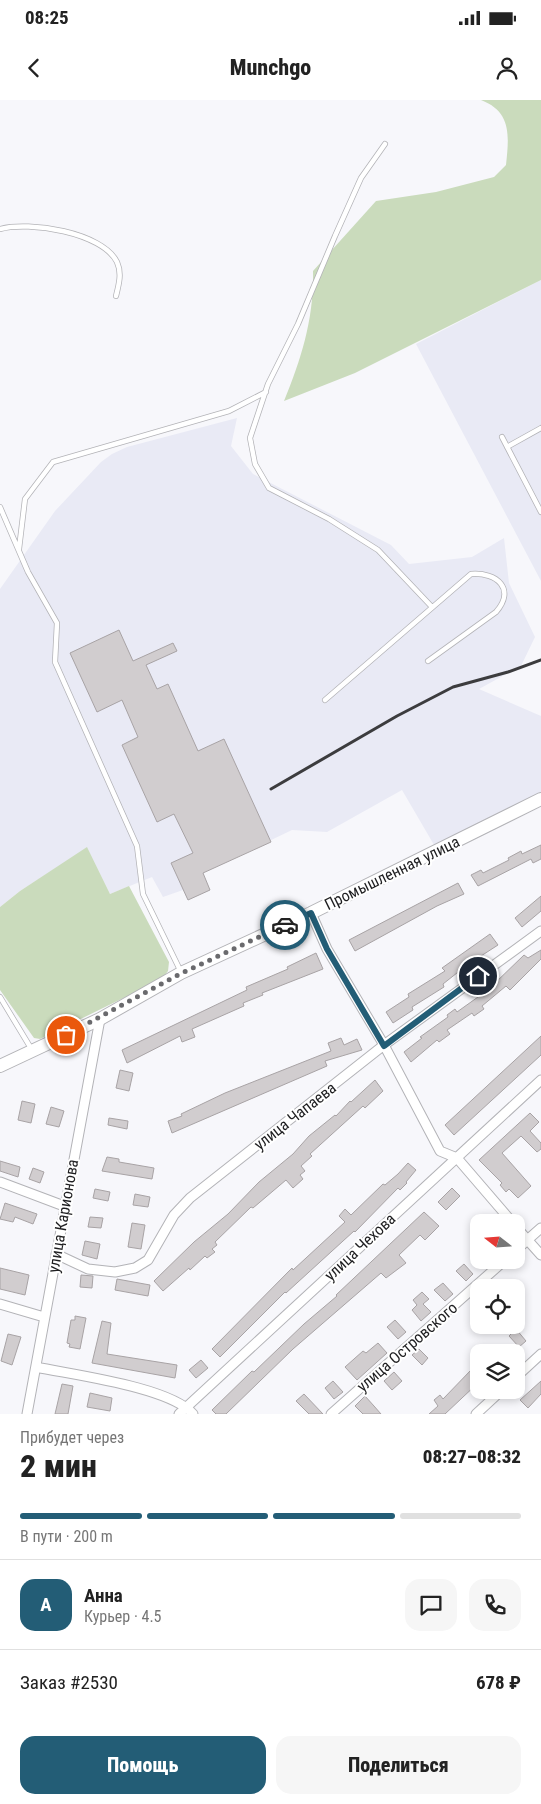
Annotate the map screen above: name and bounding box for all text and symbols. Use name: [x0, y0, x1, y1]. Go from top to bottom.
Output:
text: 08:25: [25, 6, 69, 29]
icon: back: [20, 54, 48, 82]
icon: person: [493, 54, 521, 82]
text: Munchgo: [230, 55, 311, 80]
street label: Промышленная улица: [321, 832, 463, 914]
courier: [260, 900, 310, 950]
icon: car: [271, 911, 299, 939]
pin: [457, 955, 499, 997]
icon: home: [464, 962, 492, 990]
pin: [45, 1014, 87, 1056]
icon: bag: [52, 1021, 80, 1049]
street label: улица Чапаева: [250, 1078, 340, 1154]
street label: улица Карионова: [44, 1158, 82, 1274]
street label: улица Чехова: [321, 1209, 399, 1285]
north arrow: [470, 1214, 525, 1269]
map controls: [470, 1214, 525, 1399]
button: locate: [470, 1279, 525, 1334]
street label: улица Островского: [353, 1298, 461, 1396]
button: layers: [470, 1344, 525, 1399]
text: Прибудет через: [20, 1428, 124, 1447]
text: 08:27–08:32: [423, 1445, 521, 1468]
text: 2 мин: [20, 1447, 97, 1485]
text: В пути · 200 m: [20, 1527, 113, 1546]
button: chat: [405, 1579, 457, 1631]
button: phone: [469, 1579, 521, 1631]
text: Анна: [84, 1584, 123, 1607]
text: А: [40, 1593, 52, 1616]
text: Курьер · 4.5: [84, 1607, 162, 1626]
text: Заказ #2530: [20, 1671, 118, 1694]
text: 678 ₽: [476, 1671, 521, 1694]
button: Помощь: [20, 1736, 266, 1794]
button: Поделиться: [276, 1736, 521, 1794]

